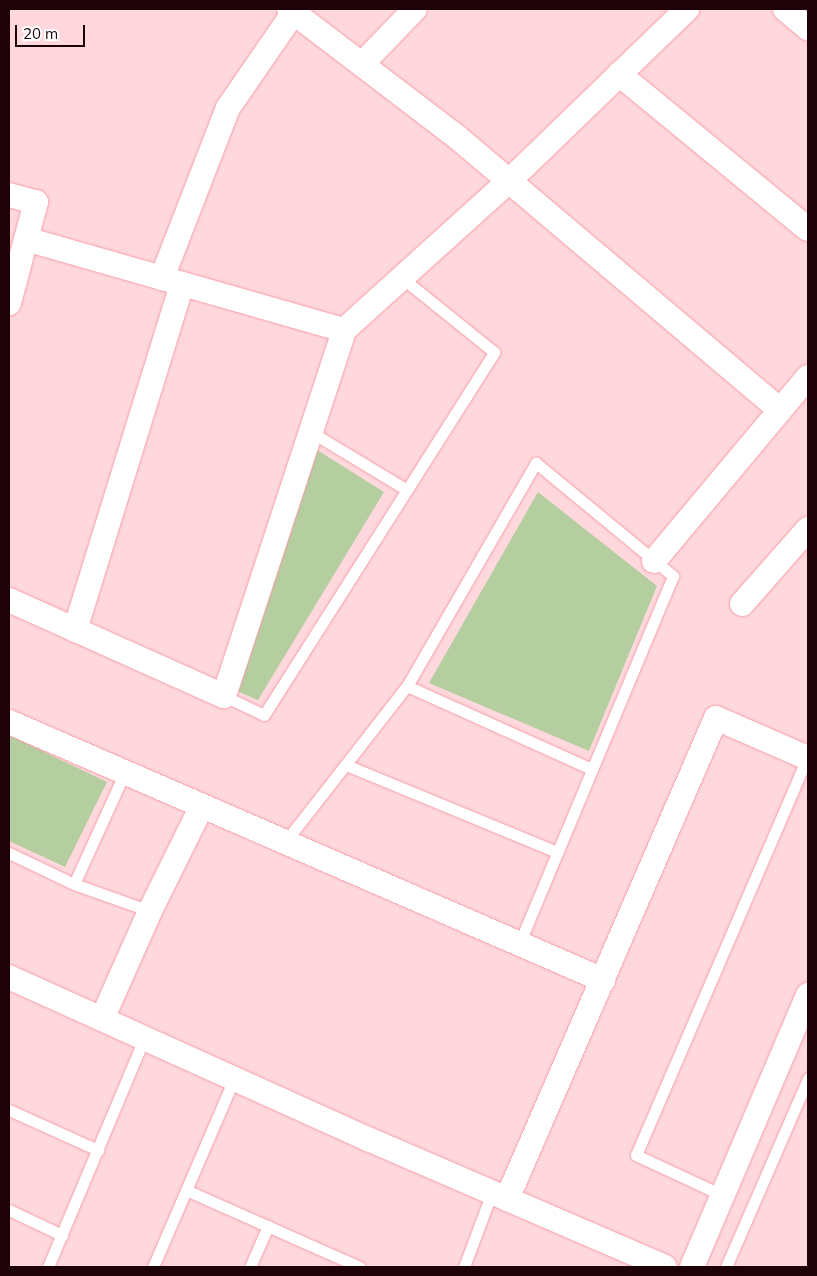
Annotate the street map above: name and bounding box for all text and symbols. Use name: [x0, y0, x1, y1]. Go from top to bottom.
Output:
scale bar: [18, 15, 88, 47]
text: 20 m: [23, 24, 58, 43]

